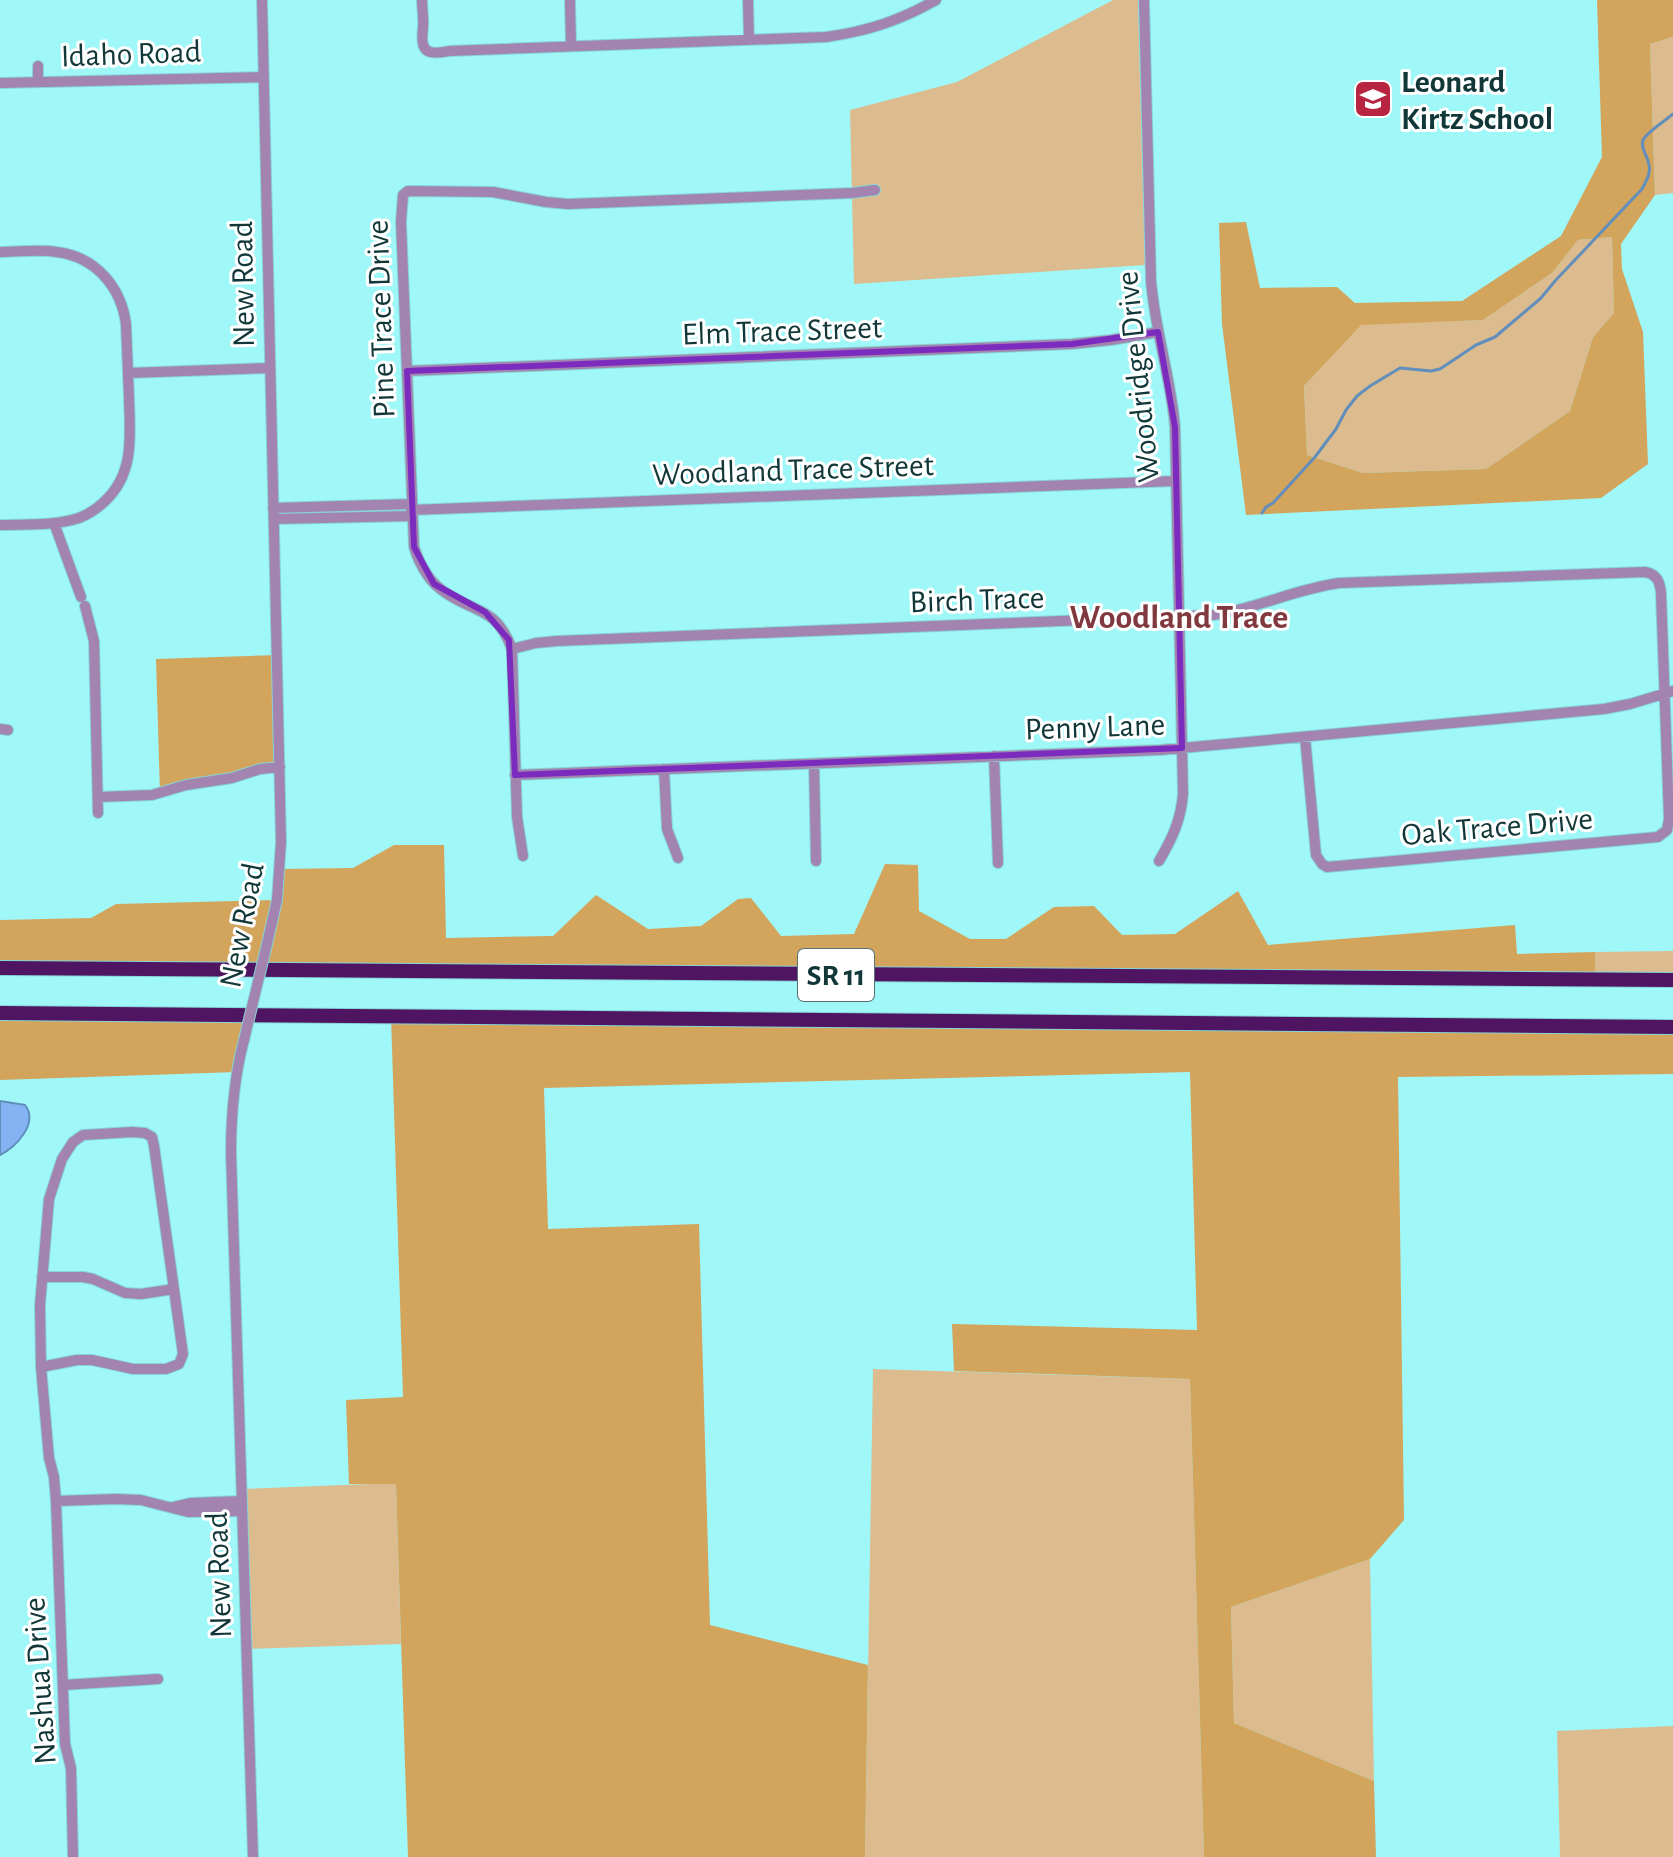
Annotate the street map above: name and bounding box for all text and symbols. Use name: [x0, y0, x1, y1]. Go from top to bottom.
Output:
street label: Idaho Road: [60, 36, 202, 72]
place label: Leonard Kirtz School: [1401, 66, 1553, 135]
school or university icon: Leonard Kirtz School: [1352, 78, 1394, 120]
street label: Pine Trace Drive: [362, 219, 400, 419]
street label: New Road: [226, 220, 260, 347]
street label: Woodridge Drive: [1111, 270, 1165, 484]
street label: Elm Trace Street: [681, 312, 883, 350]
street label: Woodland Trace Street: [652, 449, 935, 491]
street label: Birch Trace: [909, 582, 1045, 618]
district label: Woodland Trace: [1070, 601, 1288, 635]
street label: Penny Lane: [1024, 709, 1166, 745]
street label: Oak Trace Drive: [1400, 803, 1594, 851]
street label: New Road: [214, 860, 270, 990]
road number: SR 11: [798, 949, 874, 1001]
street label: New Road: [201, 1511, 237, 1639]
street label: Nashua Drive: [18, 1596, 62, 1766]

